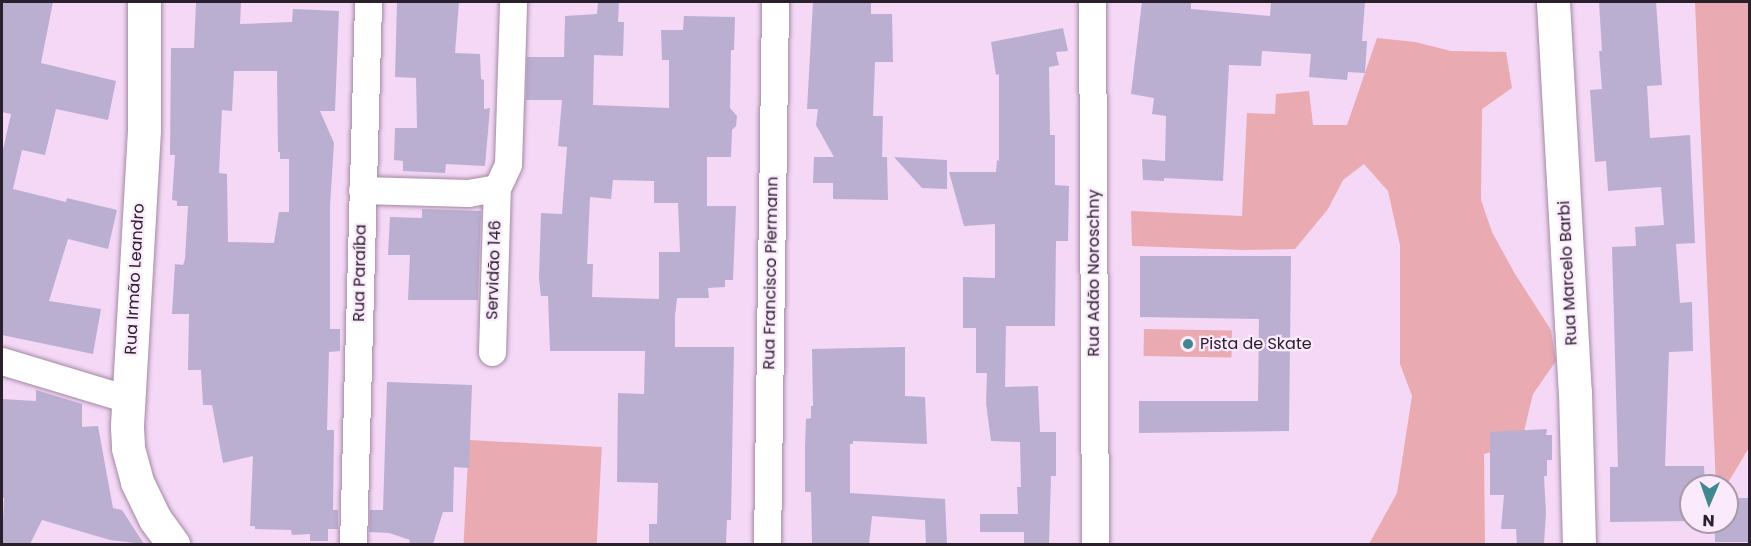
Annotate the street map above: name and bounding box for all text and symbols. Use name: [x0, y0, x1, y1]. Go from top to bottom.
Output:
street label: Rua Francisco Piermann: [760, 176, 782, 370]
street label: Rua Adão Noroschny: [1084, 189, 1104, 357]
street label: Rua Marcelo Barbi: [1555, 200, 1581, 346]
street label: Rua Irmão Leandro: [121, 203, 149, 355]
street label: Servidão 146: [483, 220, 505, 320]
street label: Rua Paraíba: [350, 224, 370, 322]
place label: Pista de Skate: [1200, 334, 1312, 354]
marker: Pista de Skate: [1181, 337, 1195, 351]
north arrow: [1679, 474, 1739, 534]
text: N: [1702, 509, 1715, 532]

